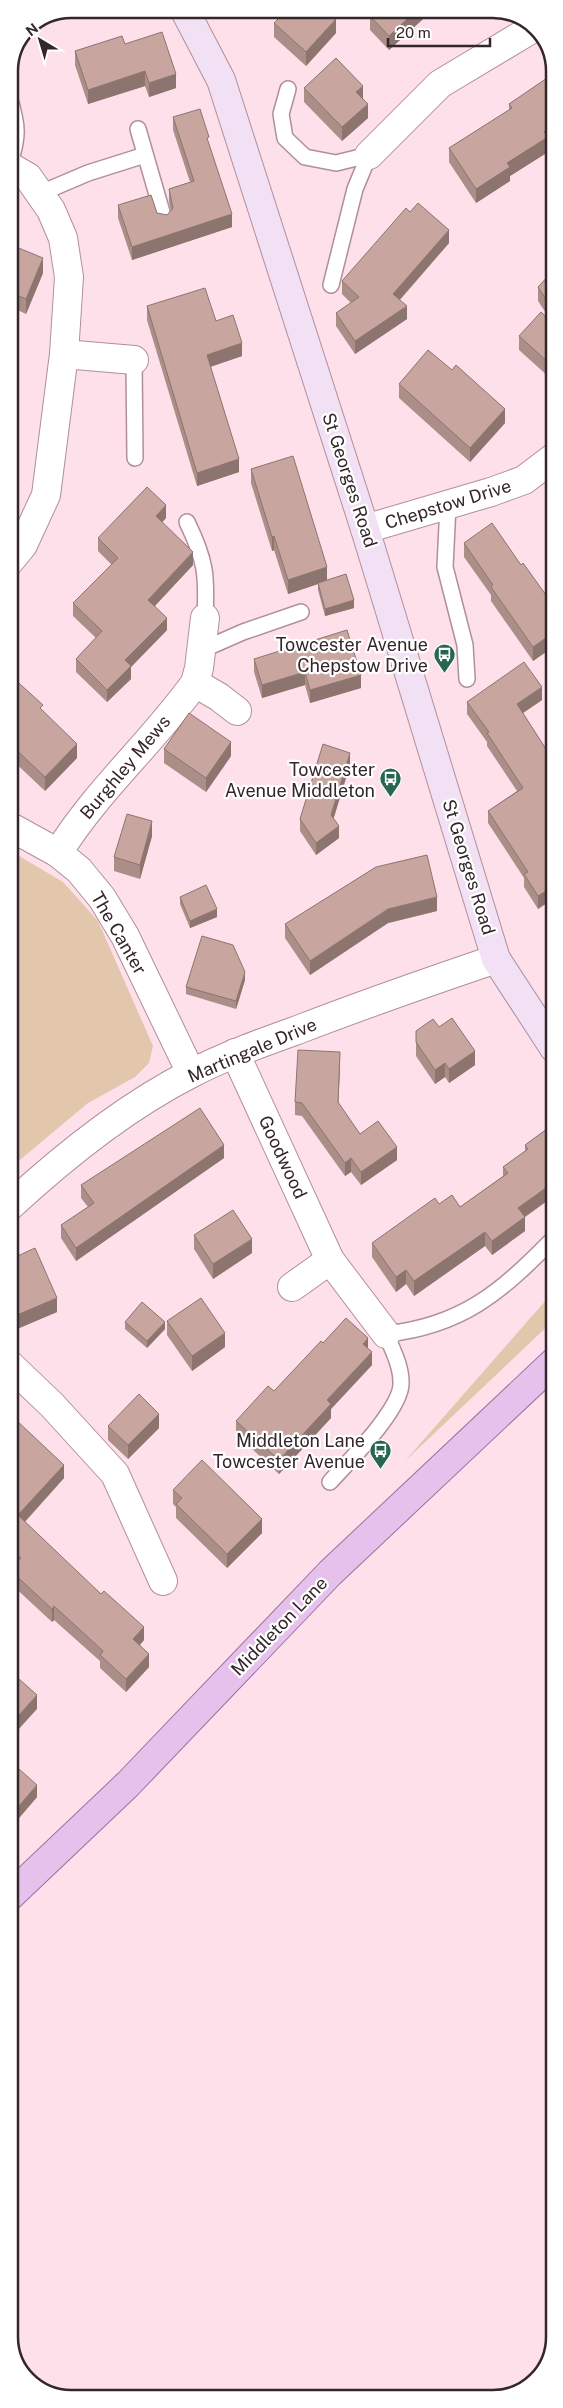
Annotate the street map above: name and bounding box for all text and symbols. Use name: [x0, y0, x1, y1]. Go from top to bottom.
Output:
north arrow: [15, 15, 65, 65]
scale bar: [388, 15, 490, 47]
text: N: [23, 20, 41, 39]
text: 20 m: [396, 24, 431, 41]
street label: St Georges Road: [318, 410, 382, 550]
street label: Chepstow Drive: [382, 475, 514, 533]
place label: Towcester Avenue Chepstow Drive: [276, 634, 428, 676]
bus stop icon: Towcester Avenue Chepstow Drive: [432, 642, 456, 673]
street label: Burghley Mews: [76, 711, 174, 823]
place label: Towcester Avenue Middleton: [225, 759, 375, 801]
bus stop icon: Towcester Avenue Middleton: [379, 767, 403, 798]
street label: St Georges Road: [438, 797, 500, 937]
street label: The Canter: [87, 888, 151, 978]
street label: Martingale Drive: [184, 1013, 320, 1087]
street label: Goodwood: [255, 1112, 311, 1202]
place label: Middleton Lane Towcester Avenue: [213, 1430, 365, 1472]
bus stop icon: Middleton Lane Towcester Avenue: [369, 1438, 393, 1469]
street label: Middleton Lane: [227, 1572, 331, 1680]

